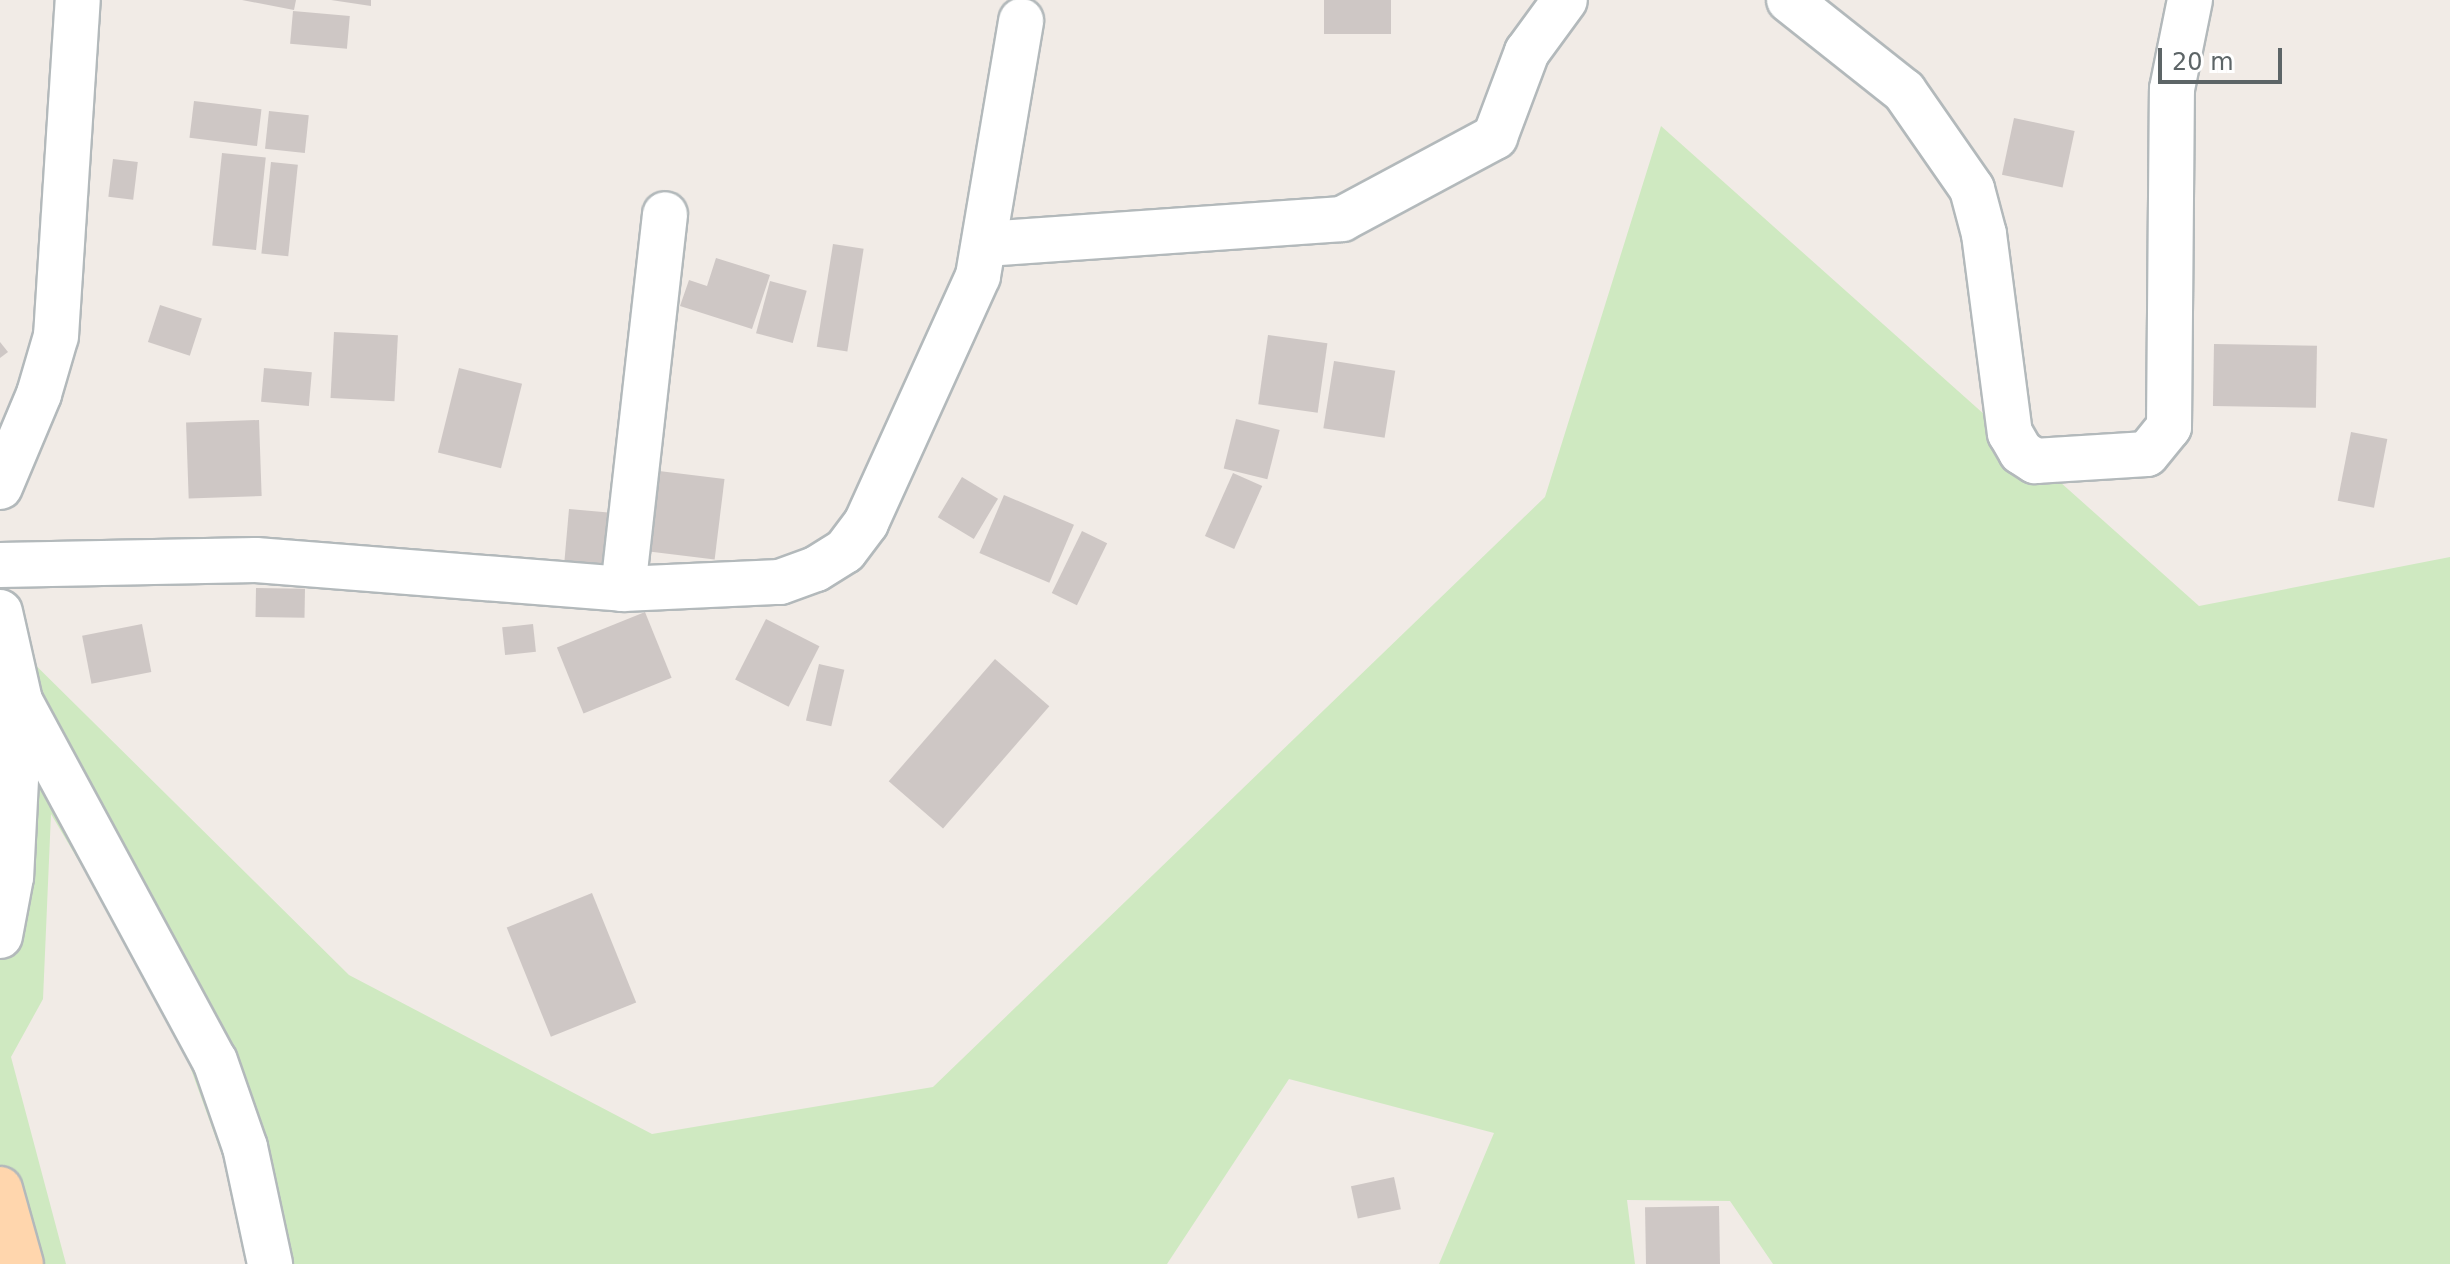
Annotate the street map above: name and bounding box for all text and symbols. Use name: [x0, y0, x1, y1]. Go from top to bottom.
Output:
scale bar: [2162, 32, 2286, 82]
text: 20 m: [2172, 48, 2234, 76]

